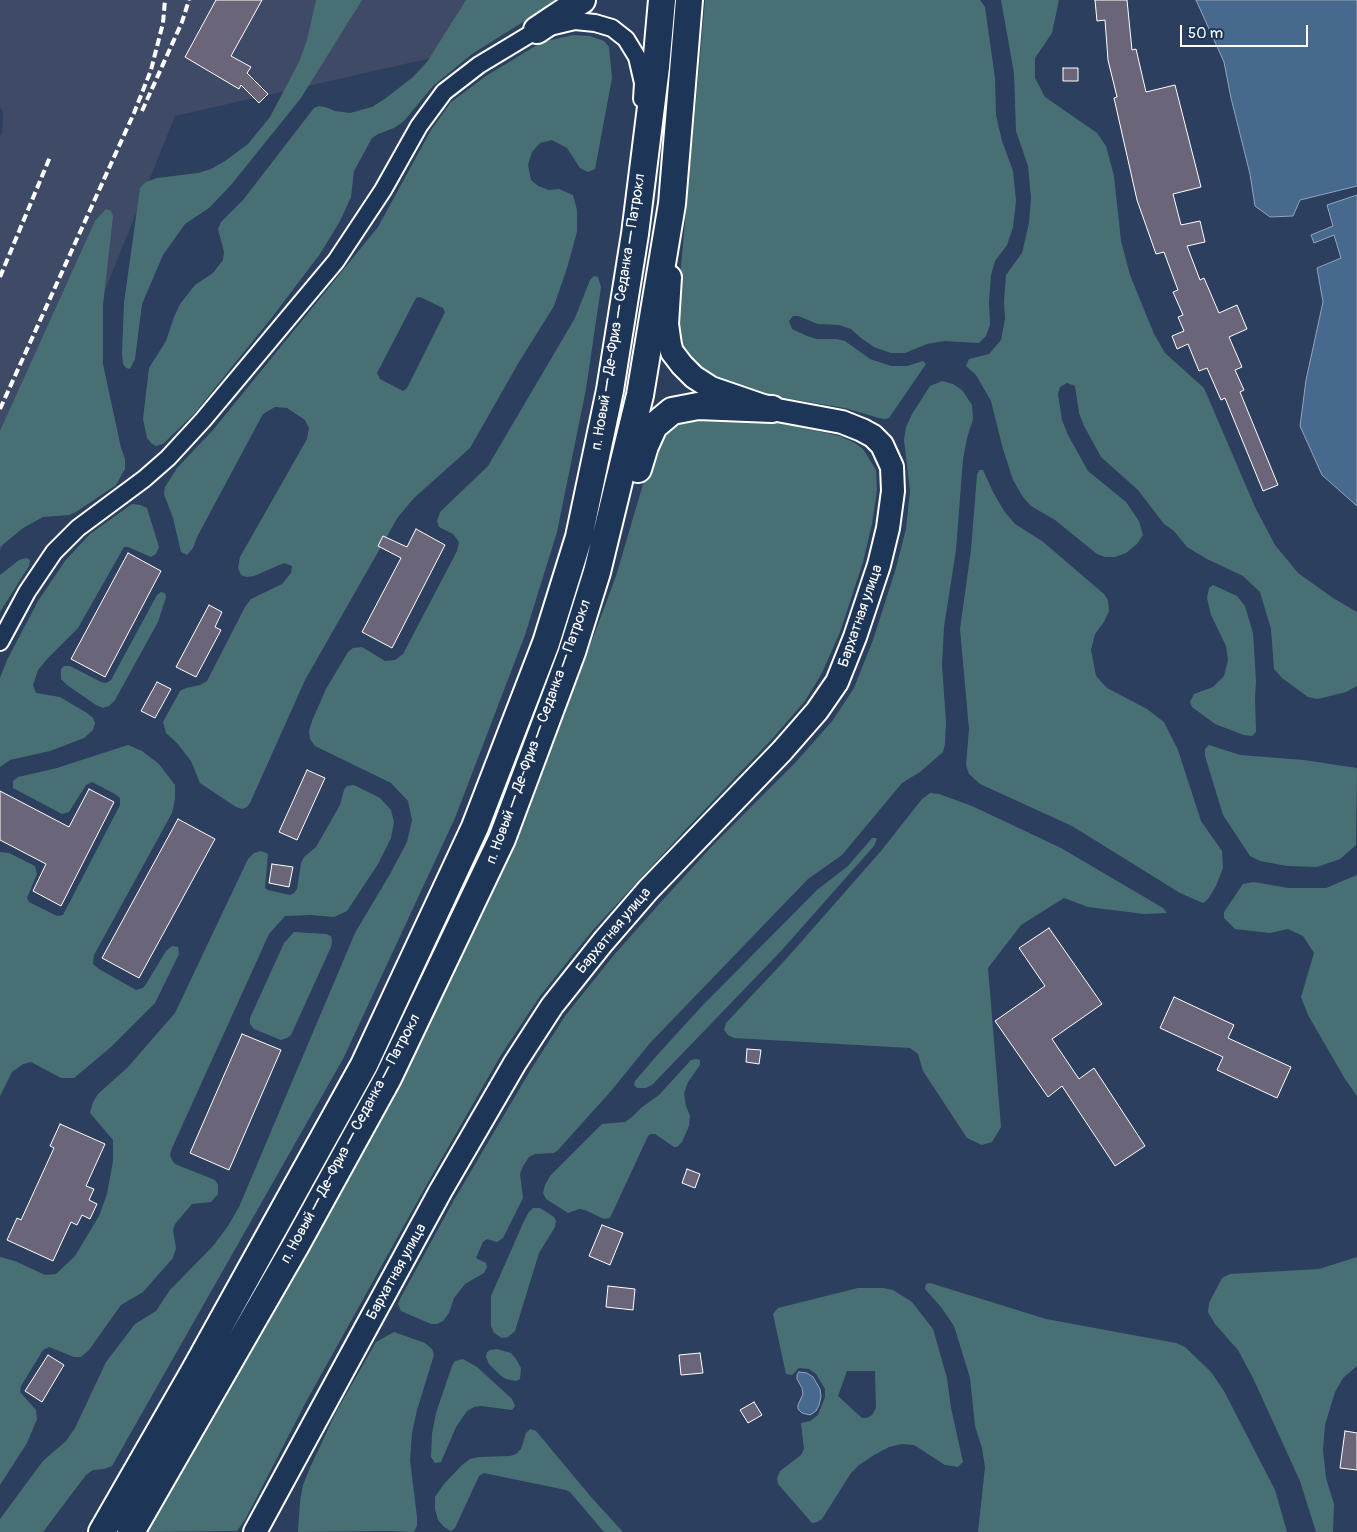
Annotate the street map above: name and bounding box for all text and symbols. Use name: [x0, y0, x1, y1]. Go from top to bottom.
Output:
scale bar: [1182, 15, 1310, 47]
text: 50 m: [1188, 24, 1223, 43]
street label: п. Новый — Де-Фриз — Седанка — Патрокл: [588, 172, 650, 452]
street label: Бархатная улица: [835, 562, 887, 670]
street label: п. Новый — Де-Фриз — Седанка — Патрокл: [483, 597, 595, 867]
street label: Бархатная улица: [573, 884, 655, 978]
street label: п. Новый — Де-Фриз — Седанка — Патрокл: [277, 1011, 425, 1267]
street label: Бархатная улица: [363, 1221, 431, 1323]

